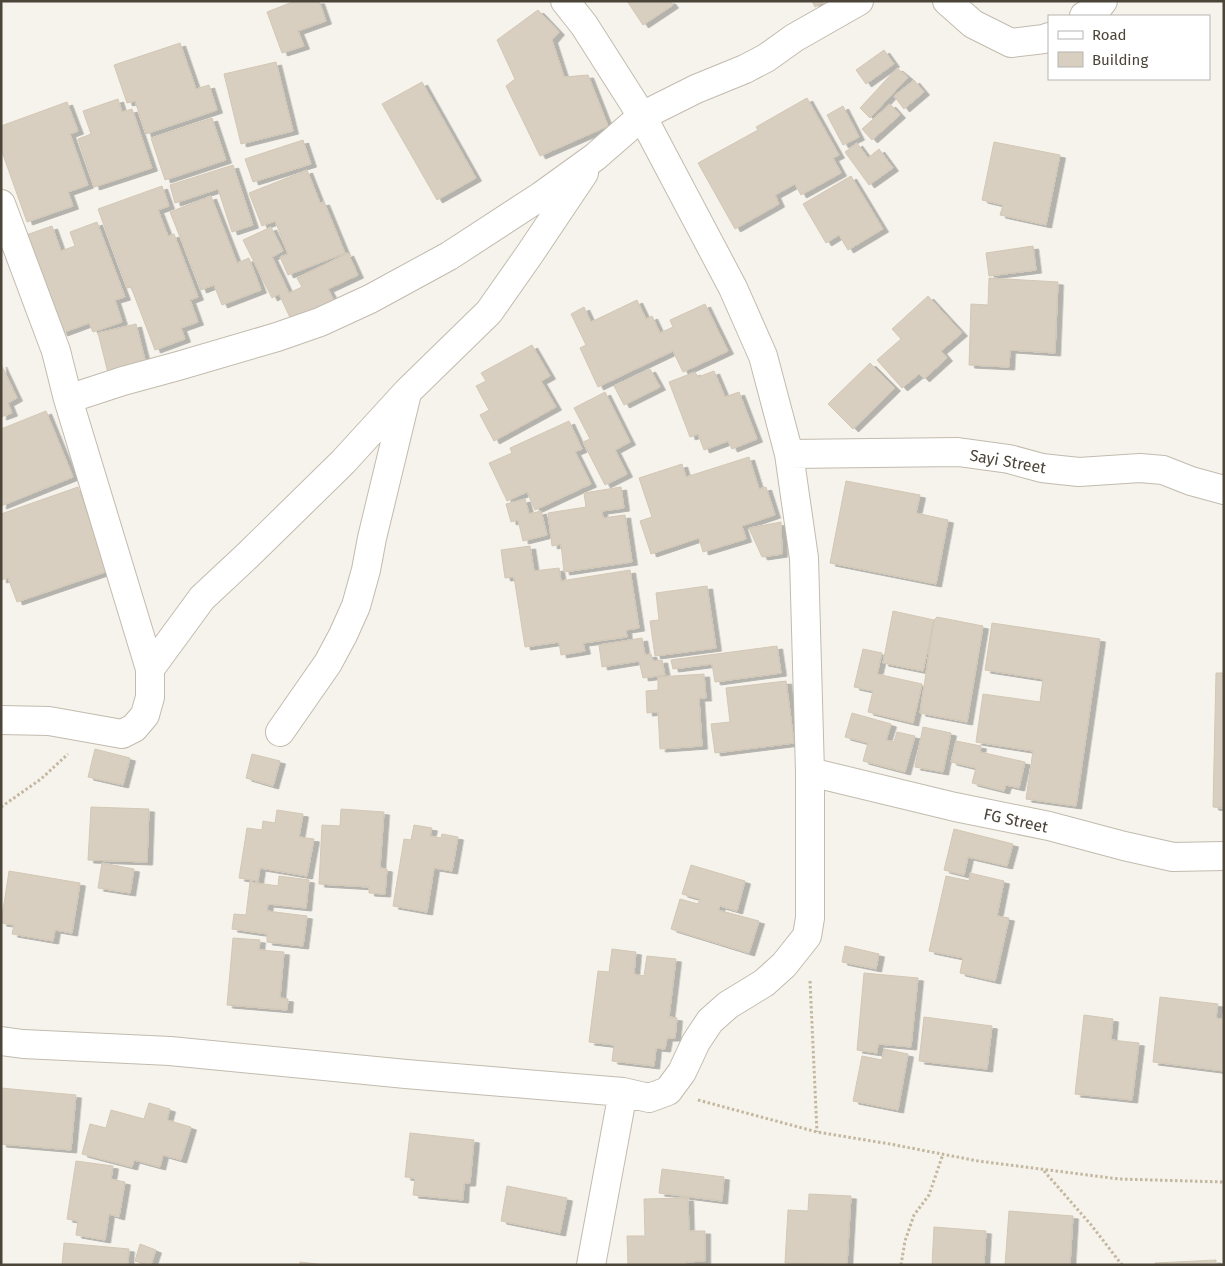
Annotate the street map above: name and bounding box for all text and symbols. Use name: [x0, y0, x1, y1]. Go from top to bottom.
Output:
legend: [1048, 15, 1210, 80]
text: Road: [1092, 26, 1127, 44]
text: Building: [1092, 51, 1148, 69]
street label: Sayi Street: [968, 445, 1048, 478]
street label: FG Street: [982, 804, 1050, 837]

